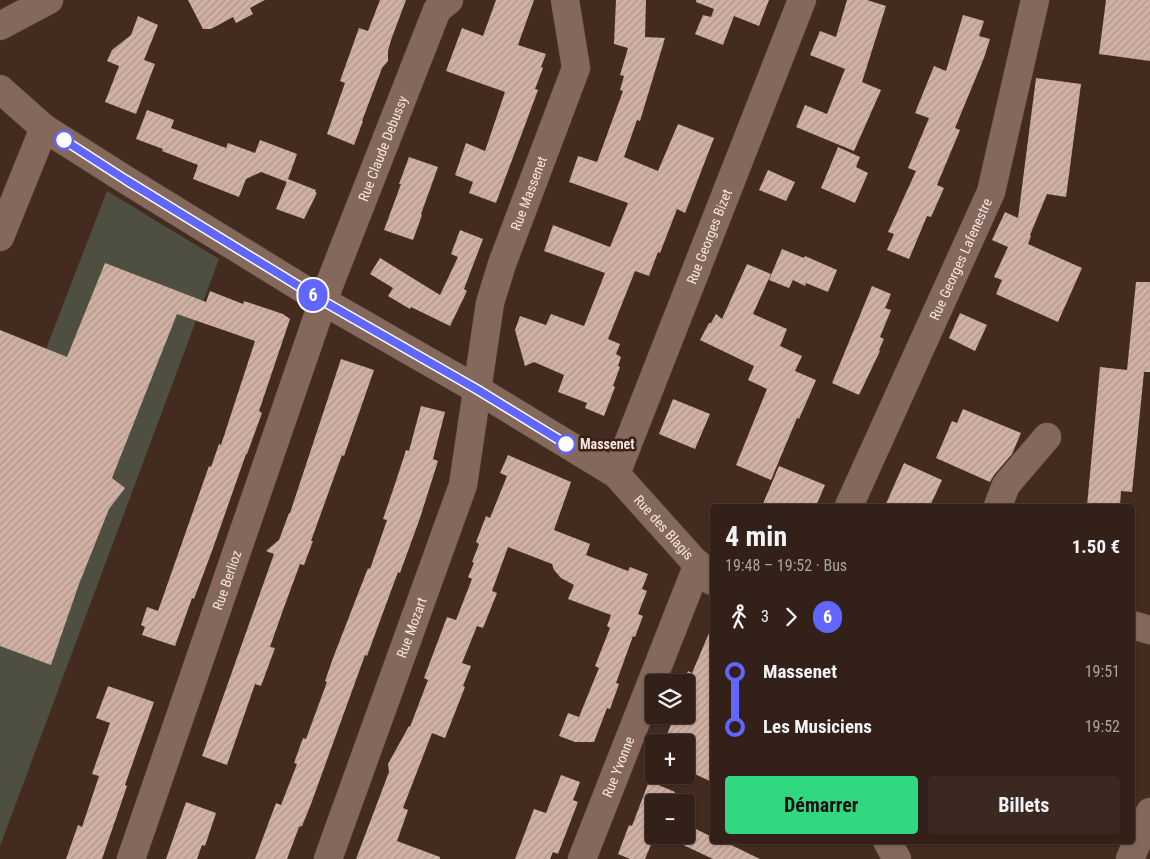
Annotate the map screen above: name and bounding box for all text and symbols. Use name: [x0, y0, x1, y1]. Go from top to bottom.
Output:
street label: Rue Claude Debussy: [355, 93, 411, 204]
unlabelled marker: [54, 130, 74, 150]
street label: Rue Massenet: [507, 154, 550, 233]
street label: Rue Georges Bizet: [683, 187, 735, 286]
street label: Rue Georges Lafenestre: [926, 195, 995, 322]
line badge: 6: [297, 279, 329, 311]
text: 6: [308, 284, 318, 305]
marker: Massenet: [556, 434, 576, 454]
place label: Massenet: [580, 436, 635, 452]
street label: Rue des Blagis: [631, 492, 697, 563]
text: 4 min: [725, 520, 787, 553]
text: 1.50 €: [1072, 535, 1120, 558]
street label: Rue Berlioz: [209, 548, 245, 612]
text: 19:48 – 19:52 · Bus: [725, 556, 847, 575]
street label: Rue Mozart: [393, 595, 430, 660]
icon: walk: [725, 603, 753, 631]
icon: forward: [777, 603, 805, 631]
text: 6: [823, 606, 832, 627]
text: 3: [761, 607, 769, 626]
text: Massenet: [763, 660, 837, 683]
text: 19:51: [1085, 662, 1120, 681]
map controls: [645, 674, 695, 844]
button: layers: [645, 674, 695, 724]
text: Les Musiciens: [763, 715, 872, 738]
text: 19:52: [1085, 717, 1120, 736]
street label: Rue Yvonne: [599, 734, 638, 800]
button: +: [645, 734, 695, 784]
button: Démarrer: [725, 776, 918, 834]
button: Billets: [928, 776, 1120, 834]
button: −: [645, 794, 695, 844]

